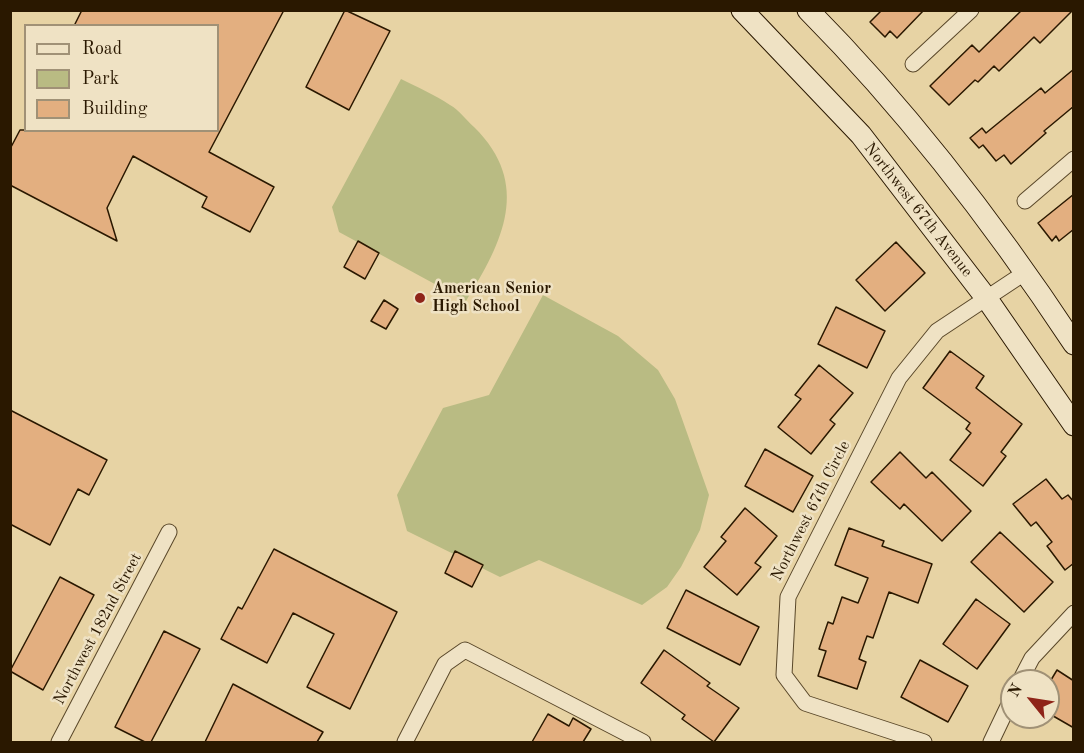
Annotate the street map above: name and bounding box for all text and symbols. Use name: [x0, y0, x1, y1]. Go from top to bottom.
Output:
legend: [24, 24, 219, 132]
text: Road: [82, 40, 122, 58]
text: Park: [82, 70, 119, 88]
text: Building: [82, 100, 147, 118]
street label: Northwest 67th Avenue: [860, 139, 976, 281]
place label: American Senior High School: [432, 279, 551, 317]
marker: American Senior High School: [413, 291, 427, 305]
street label: Northwest 67th Circle: [767, 438, 855, 584]
street label: Northwest 182nd Street: [50, 550, 146, 708]
north arrow: [1000, 669, 1060, 729]
text: N: [1006, 682, 1026, 700]

